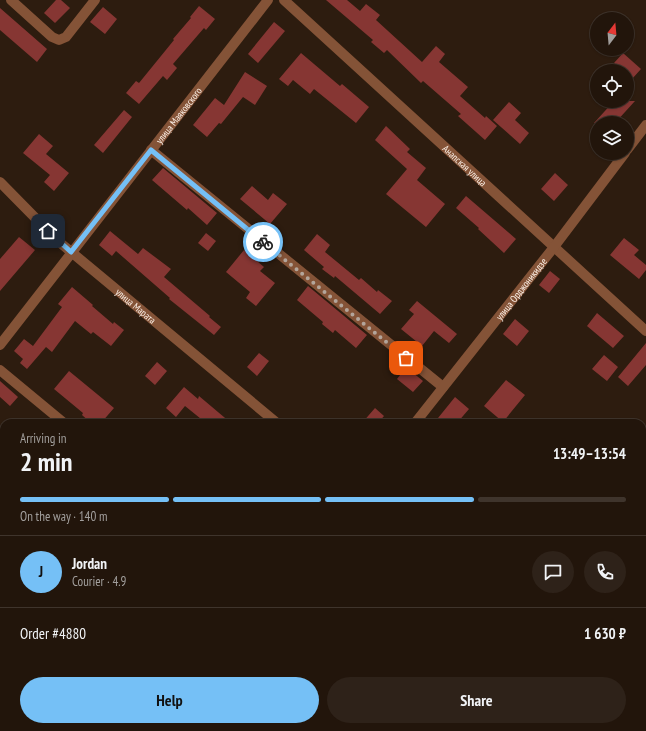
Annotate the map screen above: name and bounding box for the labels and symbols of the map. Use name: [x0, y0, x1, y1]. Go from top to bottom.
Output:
north arrow: [590, 12, 634, 56]
street label: улица Маяковского: [153, 84, 204, 146]
street label: Анапская улица: [440, 142, 490, 189]
pin: [31, 214, 65, 248]
courier: [243, 222, 283, 262]
street label: улица Орджоникидзе: [492, 255, 550, 322]
street label: улица Марата: [113, 285, 159, 326]
pin: [389, 341, 423, 375]

